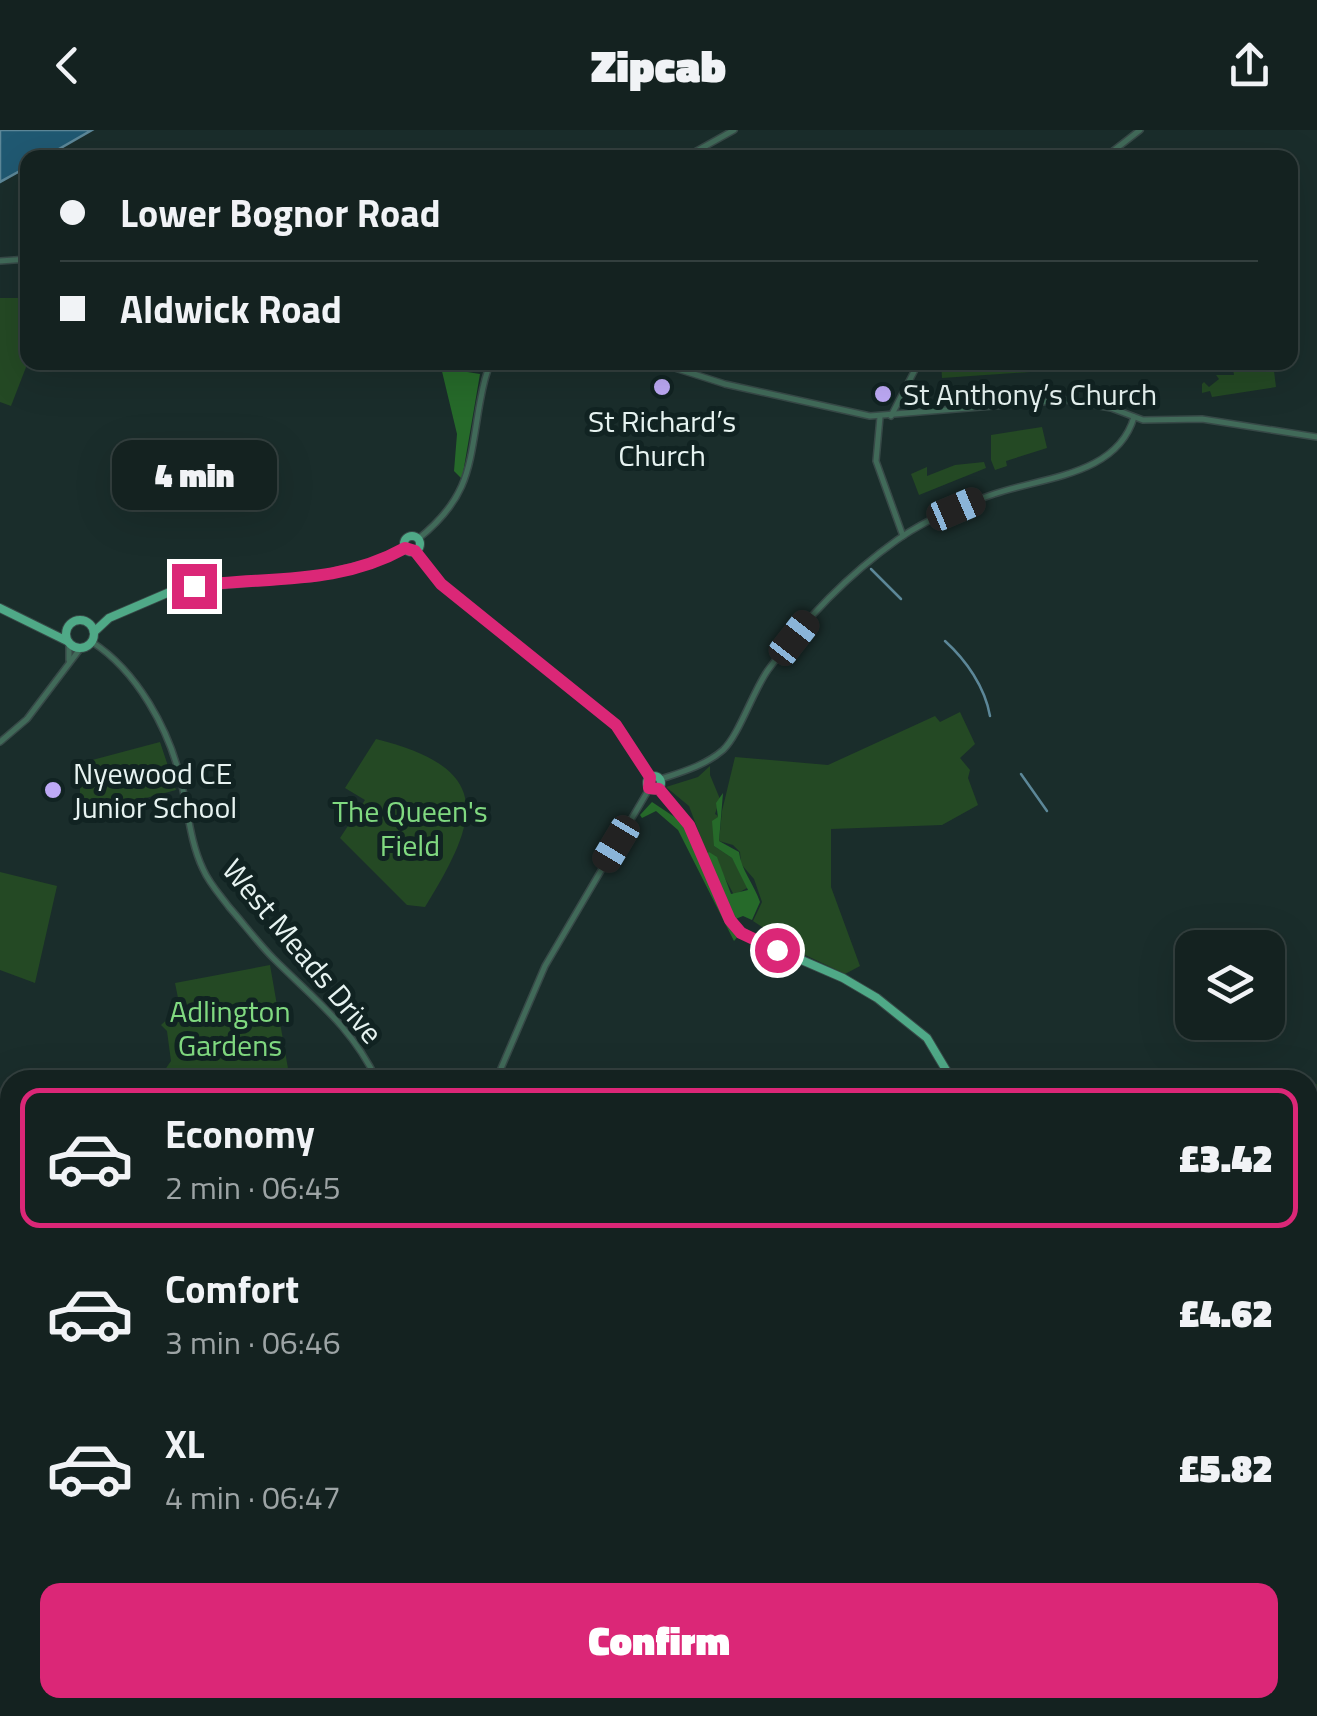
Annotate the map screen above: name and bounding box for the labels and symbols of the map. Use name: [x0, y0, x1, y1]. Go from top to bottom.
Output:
place label: St Anthony’s Church: [903, 371, 1157, 417]
marker: St Richard’s Church: [651, 376, 673, 398]
marker: St Anthony’s Church: [872, 383, 894, 405]
place label: St Richard’s Church: [588, 398, 736, 478]
callout: 4 min: [111, 441, 276, 511]
car: [923, 483, 989, 535]
route end: [172, 564, 217, 609]
car: [764, 605, 824, 671]
place label: Nyewood CE Junior School: [73, 750, 237, 830]
marker: Nyewood CE Junior School: [42, 779, 64, 801]
park label: The Queen's Field: [332, 788, 488, 868]
car: [588, 811, 644, 877]
street label: West Meads Drive: [212, 848, 394, 1054]
route start: [755, 928, 800, 973]
park label: Adlington Gardens: [169, 988, 291, 1068]

